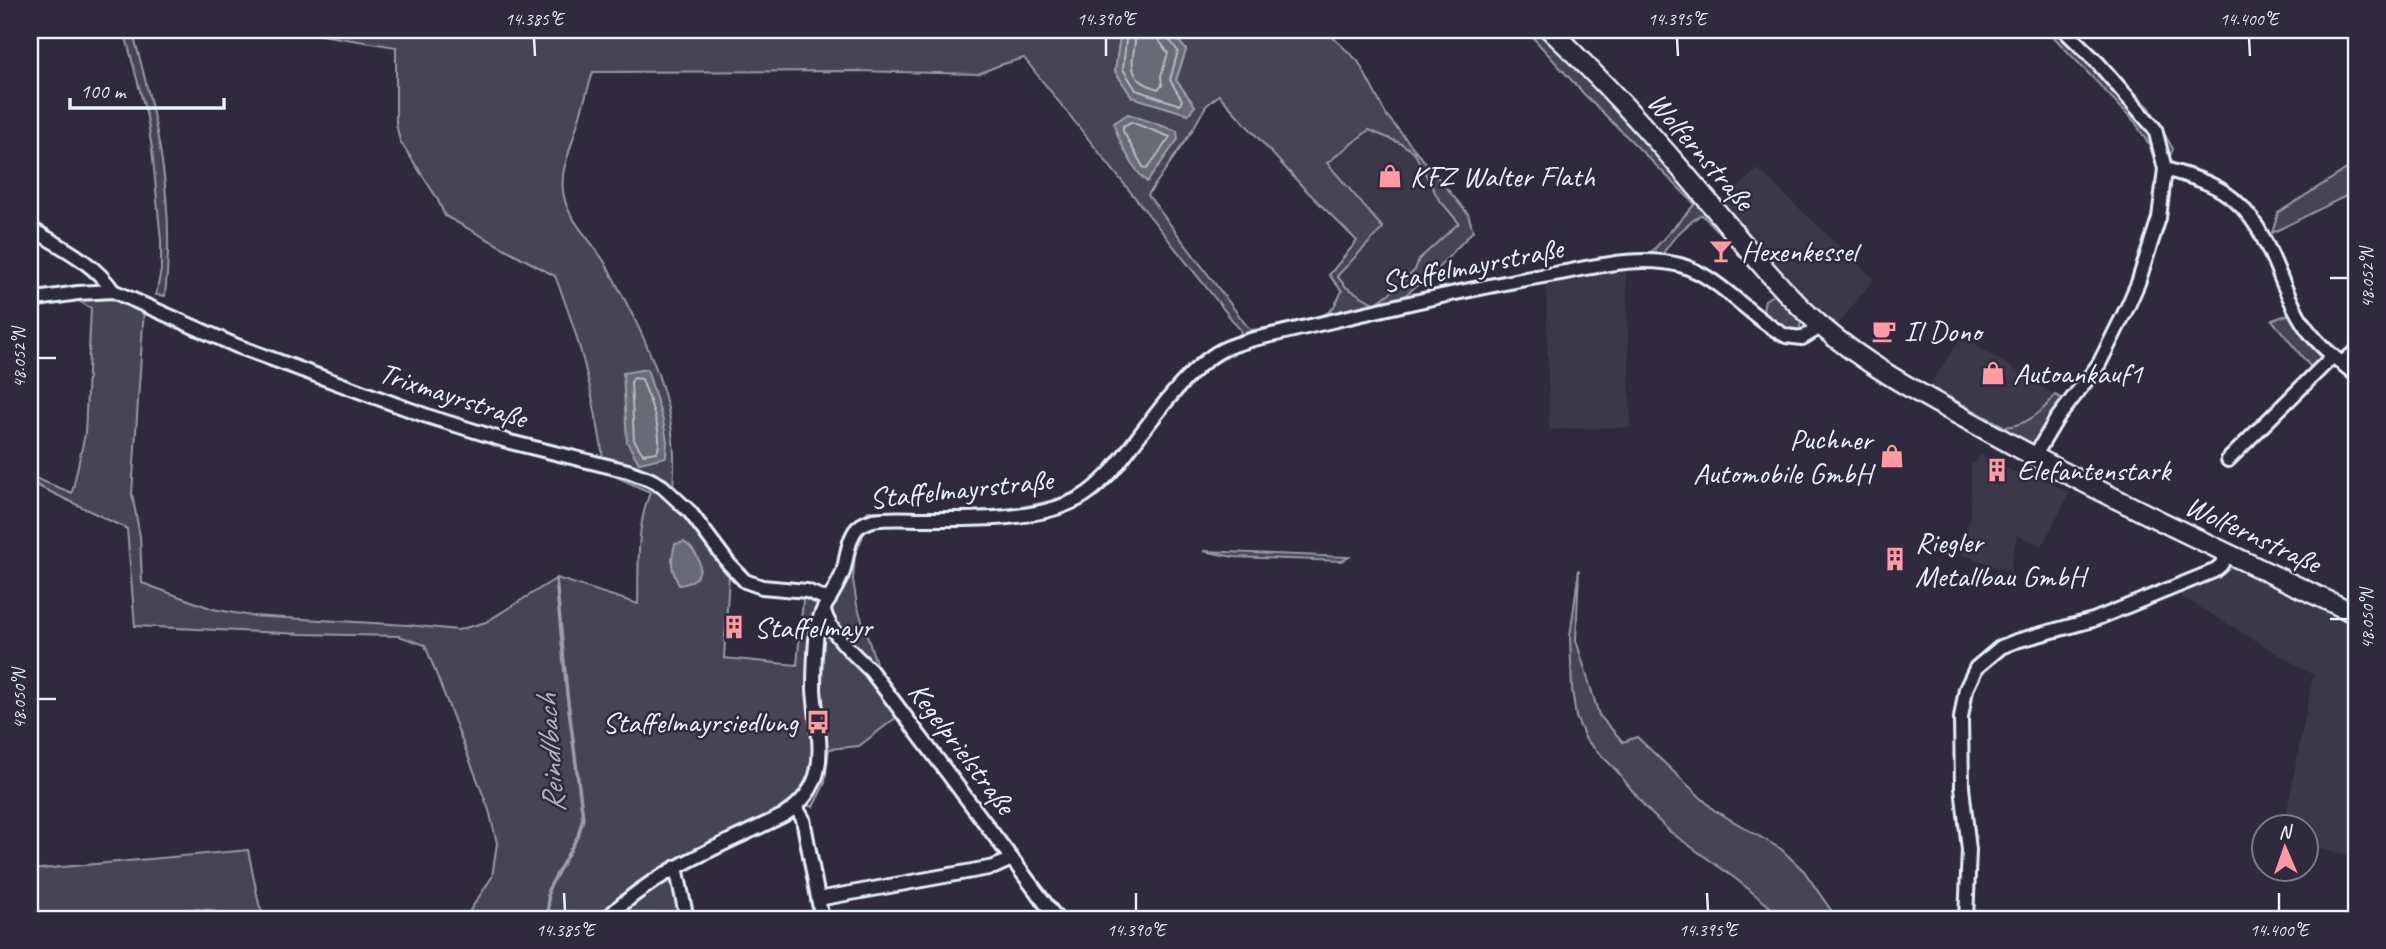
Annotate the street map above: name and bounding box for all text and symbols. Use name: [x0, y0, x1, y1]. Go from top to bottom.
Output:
text: 14.385°E: [505, 8, 566, 30]
text: 14.390°E: [1077, 8, 1138, 30]
text: 14.395°E: [1648, 8, 1709, 30]
text: 14.400°E: [2220, 8, 2281, 30]
scale bar: [70, 66, 224, 110]
text: 100 m: [80, 78, 127, 104]
street label: Wolfernstraße: [1639, 84, 1764, 220]
place label: KFZ Walter Flath: [1410, 157, 1595, 195]
shop icon: KFZ Walter Flath: [1376, 162, 1404, 190]
street label: Staffelmayrstraße: [1378, 228, 1568, 301]
place label: Hexenkessel: [1741, 232, 1862, 270]
bar icon: Hexenkessel: [1707, 237, 1735, 265]
text: 48.052°N: [2356, 245, 2378, 308]
place label: Il Dono: [1904, 312, 1985, 350]
cafe icon: Il Dono: [1870, 317, 1898, 345]
text: 48.052°N: [8, 325, 30, 388]
street label: Trixmayrstraße: [374, 353, 534, 437]
place label: Autoankauf1: [2013, 354, 2144, 392]
shop icon: Autoankauf1: [1979, 359, 2007, 387]
place label: Puchner Automobile GmbH: [1693, 420, 1876, 492]
shop icon: Puchner Automobile GmbH: [1878, 442, 1906, 470]
place label: Elefantenstark: [2017, 451, 2172, 489]
building icon: Elefantenstark: [1983, 456, 2011, 484]
street label: Staffelmayrstraße: [868, 460, 1057, 518]
street label: Wolfernstraße: [2179, 486, 2329, 583]
place label: Riegler Metallbau GmbH: [1915, 523, 2089, 595]
building icon: Riegler Metallbau GmbH: [1881, 545, 1909, 573]
text: 48.050°N: [2356, 586, 2378, 649]
place label: Staffelmayr: [754, 608, 874, 646]
building icon: Staffelmayr: [720, 613, 748, 641]
text: 48.050°N: [8, 666, 30, 729]
street label: Kegelprielstraße: [900, 674, 1026, 824]
water label: Reindlbach: [525, 691, 575, 815]
place label: Staffelmayrsiedlung: [602, 703, 799, 741]
bus stop icon: Staffelmayrsiedlung: [804, 708, 832, 736]
north arrow: [2250, 813, 2320, 883]
text: N: [2278, 820, 2294, 844]
text: 14.385°E: [536, 919, 597, 941]
text: 14.390°E: [1107, 919, 1168, 941]
text: 14.395°E: [1679, 919, 1740, 941]
text: 14.400°E: [2250, 919, 2311, 941]

